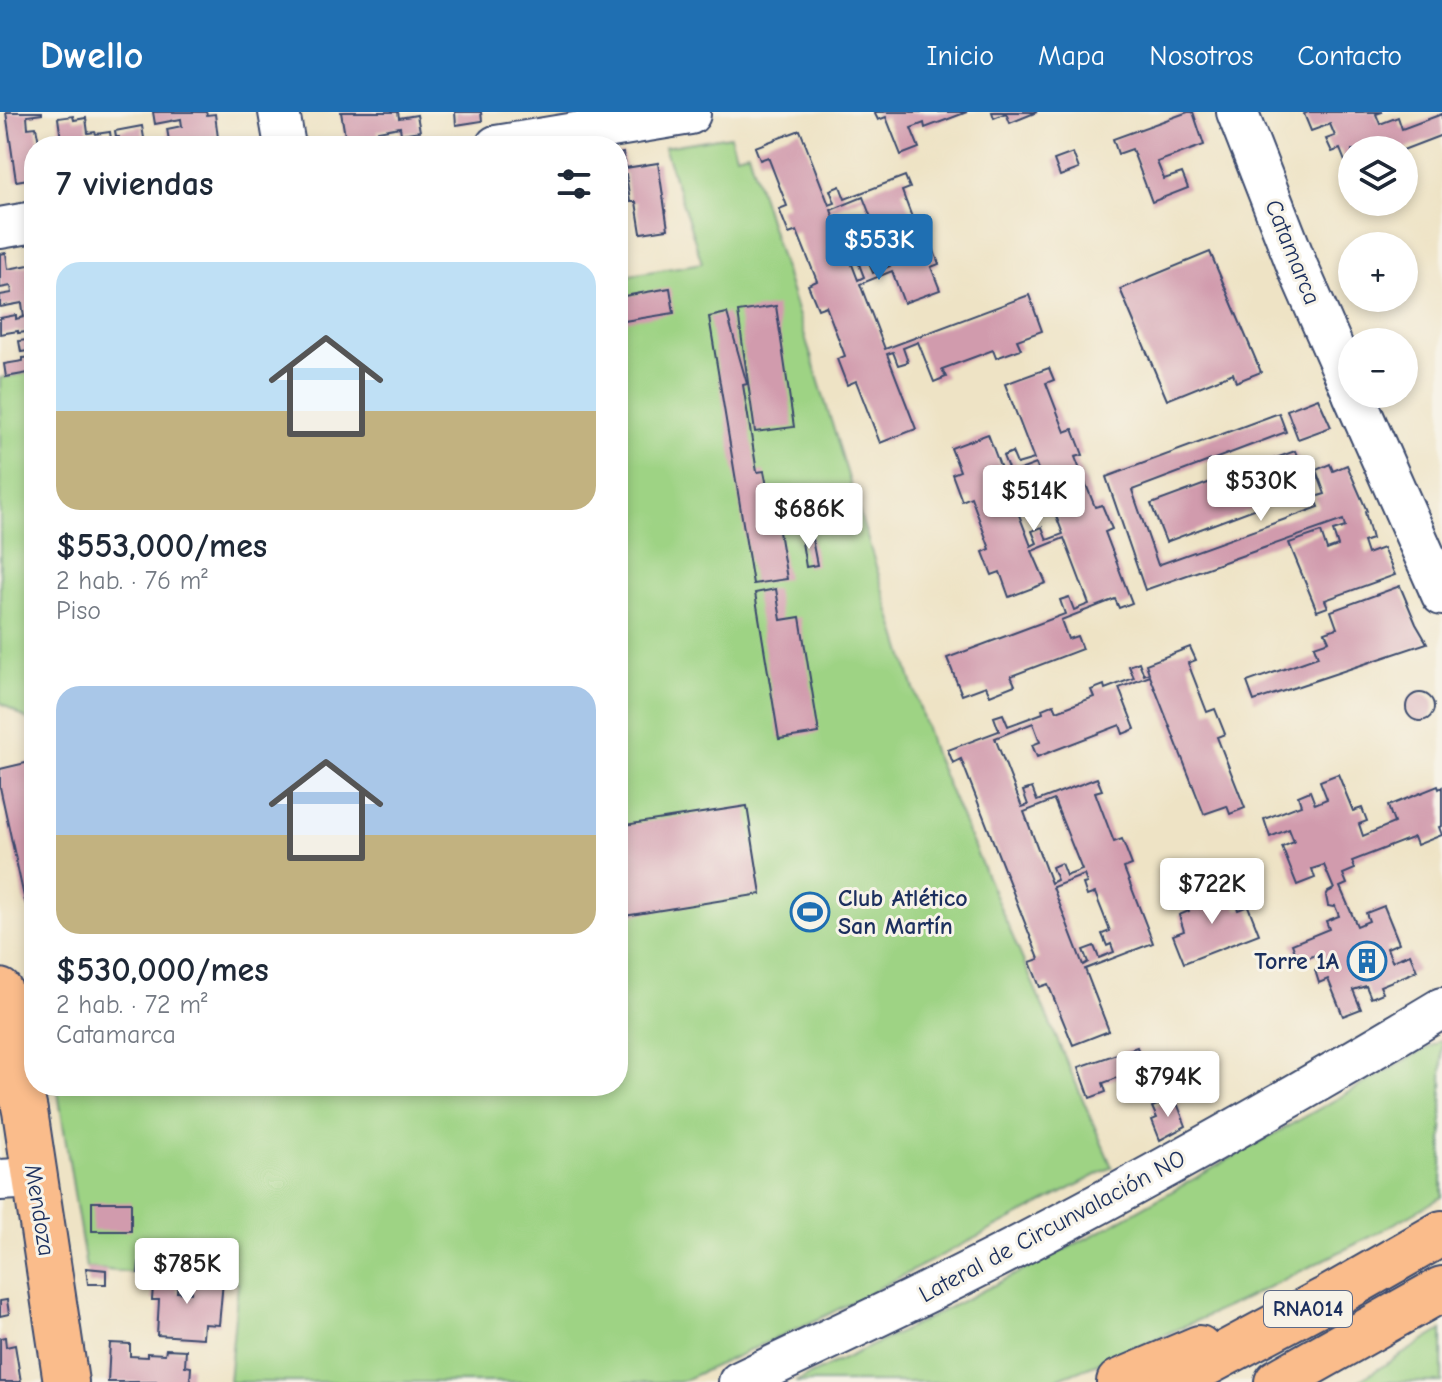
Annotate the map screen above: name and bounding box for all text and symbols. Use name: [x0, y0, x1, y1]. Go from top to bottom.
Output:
text: Dwello: [40, 34, 143, 78]
text: Inicio: [927, 40, 994, 72]
text: Mapa: [1038, 40, 1105, 72]
text: Nosotros: [1149, 40, 1253, 72]
text: Contacto: [1297, 40, 1402, 72]
map controls: [1338, 136, 1418, 408]
button: layers: [1338, 136, 1418, 216]
icon: filters: [552, 162, 596, 206]
text: 7 viviendas: [56, 164, 213, 204]
street label: Catamarca: [1259, 195, 1327, 309]
pin: $553K: [823, 214, 935, 282]
text: $553K: [844, 225, 914, 255]
button: +: [1338, 232, 1418, 312]
icon: home: [254, 314, 398, 458]
button: −: [1338, 328, 1418, 408]
pin: $530K: [1205, 455, 1317, 523]
pin: $514K: [978, 465, 1090, 533]
text: $530K: [1225, 466, 1297, 496]
text: $514K: [1001, 476, 1067, 506]
pin: $686K: [753, 483, 865, 551]
text: $686K: [774, 494, 844, 524]
text: $553,000/mes: [56, 526, 267, 566]
text: 2 hab. · 76 m²: [56, 566, 208, 596]
text: Piso: [56, 596, 101, 626]
icon: home: [254, 738, 398, 882]
pin: $722K: [1156, 858, 1268, 926]
text: $722K: [1178, 869, 1246, 899]
place label: Club Atlético San Martín: [838, 884, 968, 940]
sports icon: Club Atlético San Martín: [789, 891, 831, 933]
building icon: Torre 1A: [1346, 940, 1388, 982]
place label: Torre 1A: [1254, 947, 1340, 975]
text: $530,000/mes: [56, 950, 269, 990]
text: 2 hab. · 72 m²: [56, 990, 207, 1020]
text: Catamarca: [56, 1020, 176, 1050]
pin: $794K: [1112, 1051, 1224, 1119]
text: $794K: [1134, 1062, 1202, 1092]
street label: Lateral de Circunvalación NO: [914, 1144, 1190, 1308]
street label: Mendoza: [19, 1162, 61, 1258]
pin: $785K: [131, 1238, 243, 1306]
text: $785K: [153, 1249, 221, 1279]
road number: RNA014: [1264, 1291, 1352, 1327]

